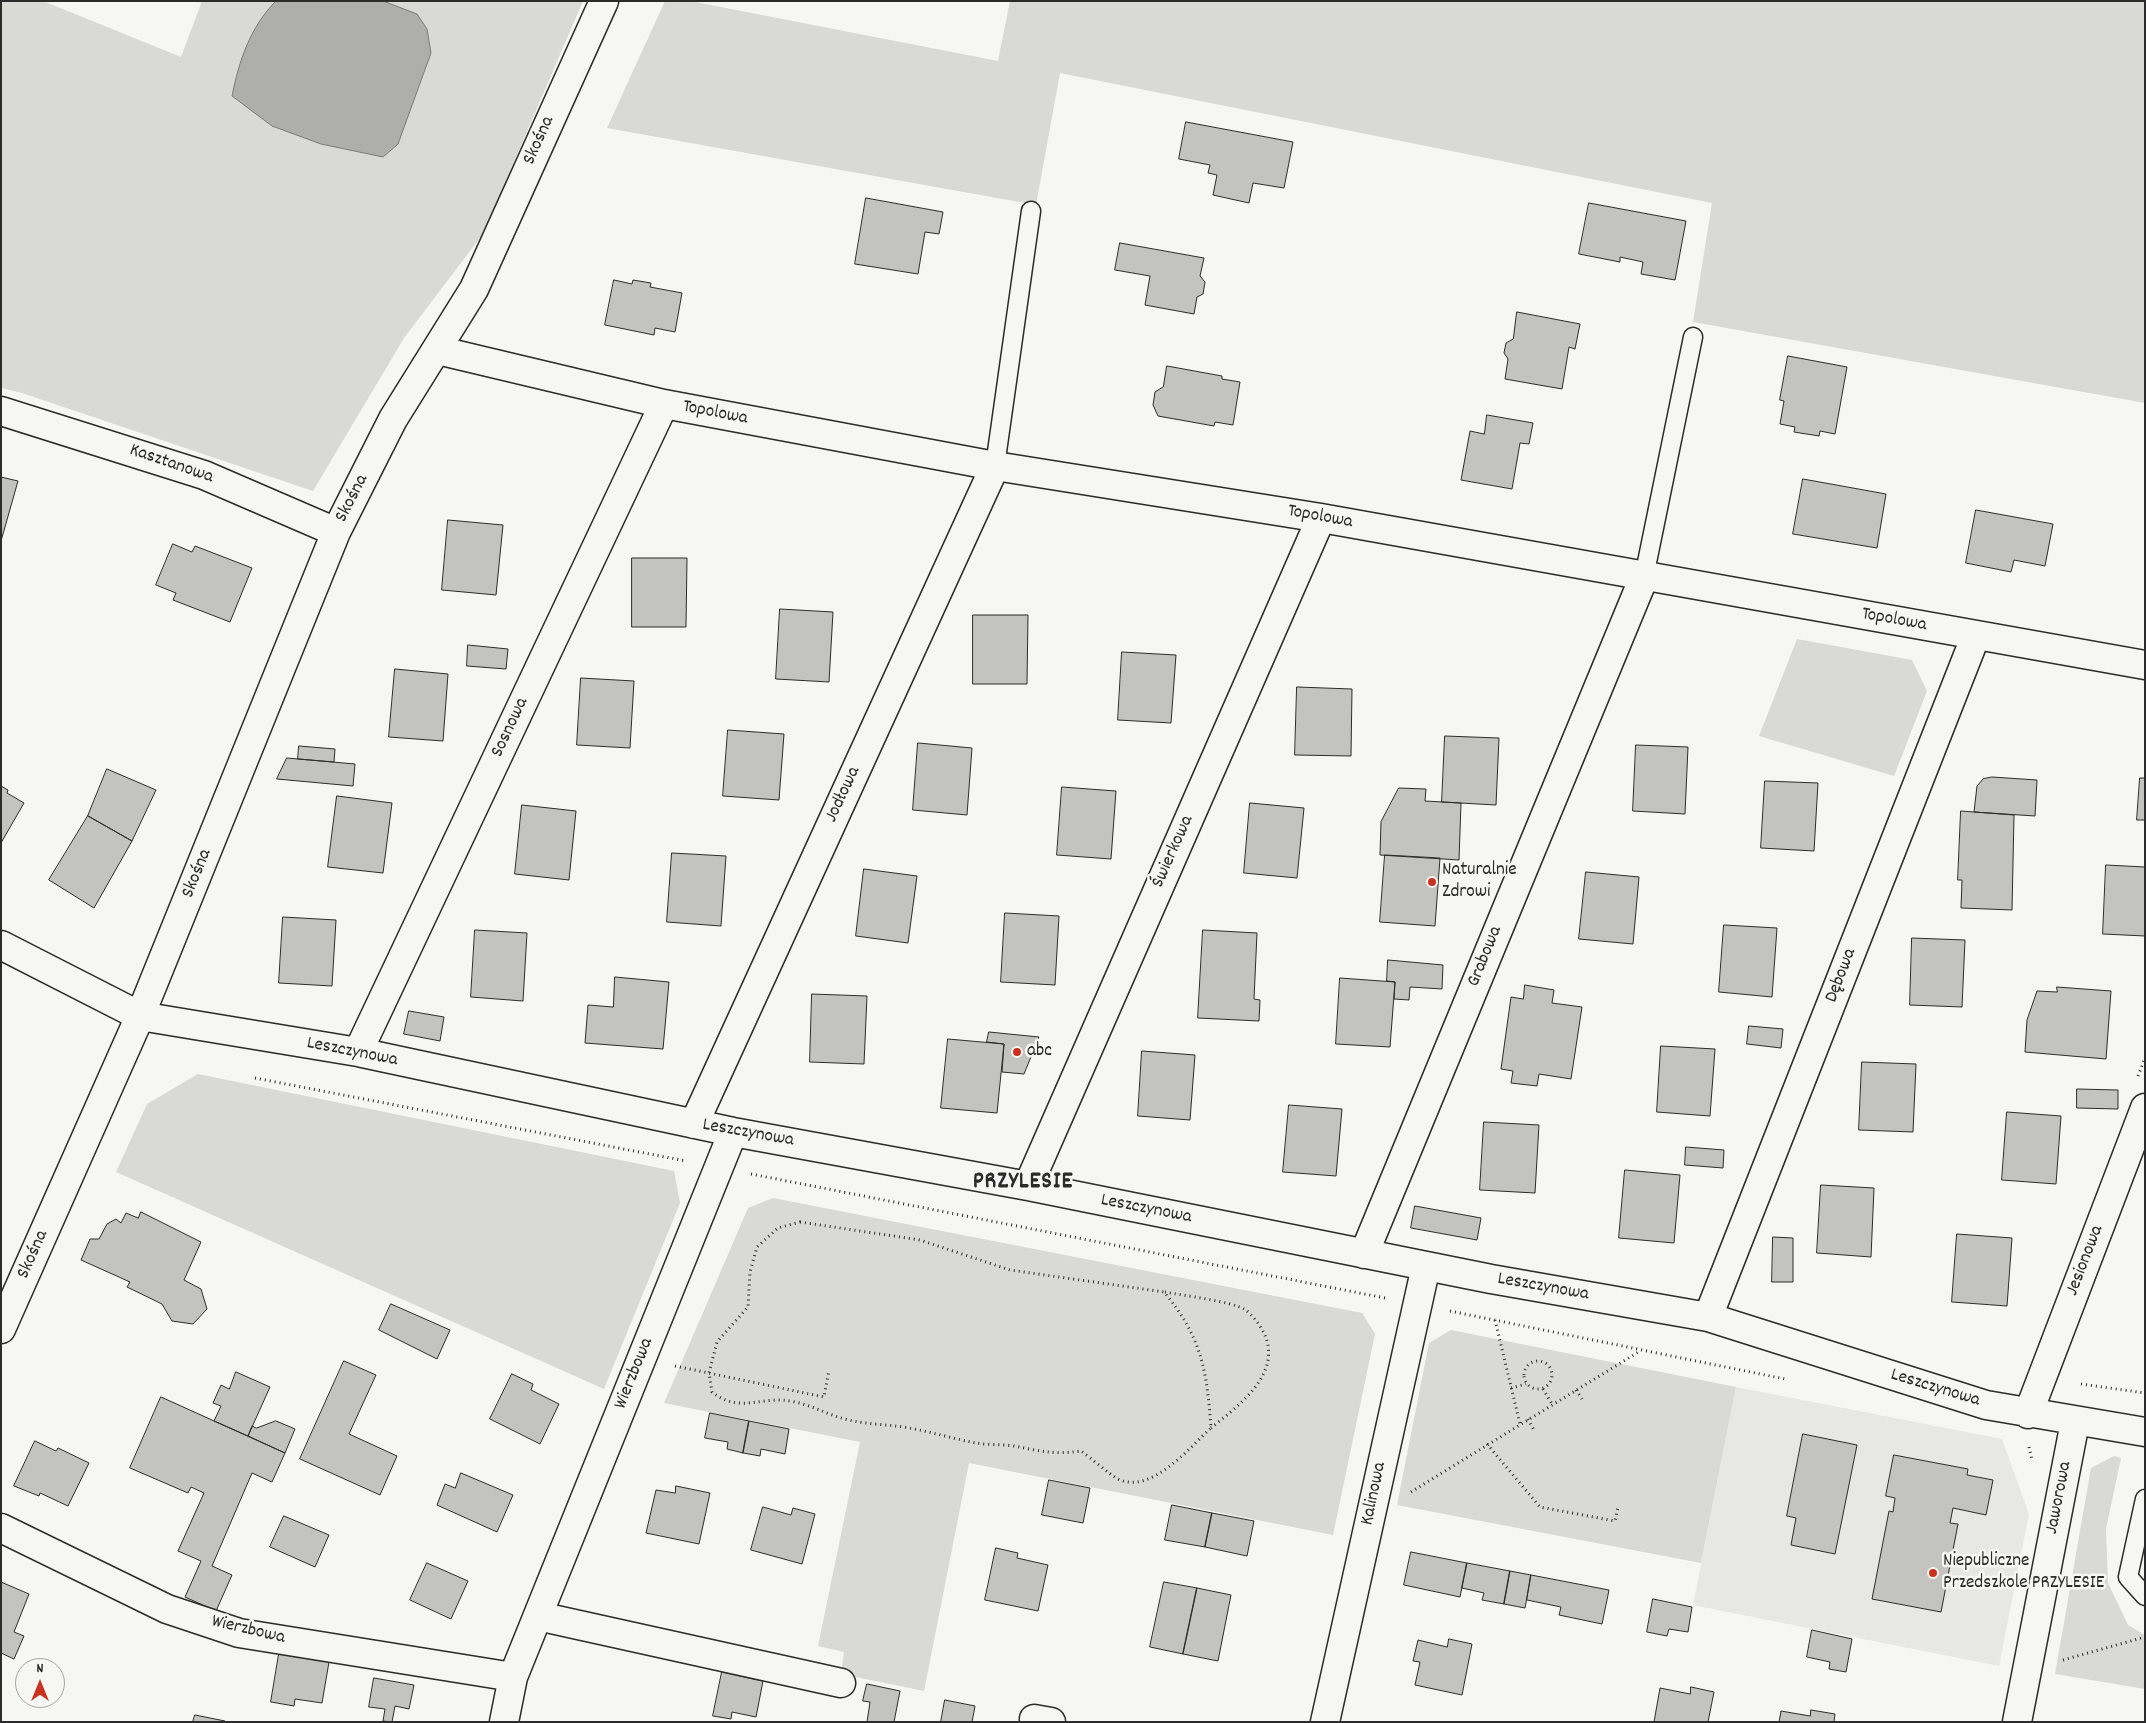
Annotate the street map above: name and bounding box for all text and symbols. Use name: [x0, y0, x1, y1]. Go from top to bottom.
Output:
street label: Skośna: [519, 113, 561, 169]
street label: Topolowa: [681, 397, 749, 431]
street label: Kasztanowa: [126, 440, 216, 490]
street label: Skośna: [331, 471, 375, 527]
street label: Topolowa: [1286, 501, 1354, 535]
street label: Topolowa: [1860, 604, 1928, 638]
street label: Sosnowa: [487, 695, 535, 761]
street label: Jodłowa: [821, 764, 867, 826]
street label: Świerkowa: [1148, 813, 1200, 891]
street label: Skośna: [178, 846, 218, 902]
place label: Naturalnie Zdrowi: [1442, 860, 1517, 904]
marker: Naturalnie Zdrowi: [1426, 876, 1438, 888]
street label: Grabowa: [1464, 923, 1508, 991]
street label: Dębowa: [1821, 946, 1863, 1006]
street label: Leszczynowa: [305, 1033, 399, 1073]
place label: abc: [1027, 1041, 1052, 1063]
marker: abc: [1011, 1046, 1023, 1058]
street label: Leszczynowa: [701, 1115, 795, 1153]
district label: PRZYLESIE: [972, 1170, 1074, 1198]
street label: Leszczynowa: [1099, 1190, 1193, 1230]
street label: Jesionowa: [2062, 1223, 2110, 1299]
street label: Skośna: [13, 1227, 55, 1283]
street label: Leszczynowa: [1496, 1269, 1590, 1307]
street label: Wierzbowa: [610, 1335, 660, 1413]
street label: Leszczynowa: [1888, 1365, 1982, 1413]
street label: Kalinowa: [1357, 1460, 1393, 1528]
street label: Jaworowa: [2042, 1460, 2078, 1536]
place label: Niepubliczne Przedszkole PRZYLESIE: [1943, 1551, 2104, 1595]
marker: Niepubliczne Przedszkole PRZYLESIE: [1927, 1567, 1939, 1579]
street label: Wierzbowa: [209, 1611, 287, 1651]
north arrow: [15, 1658, 65, 1708]
text: N: [37, 1659, 43, 1679]

